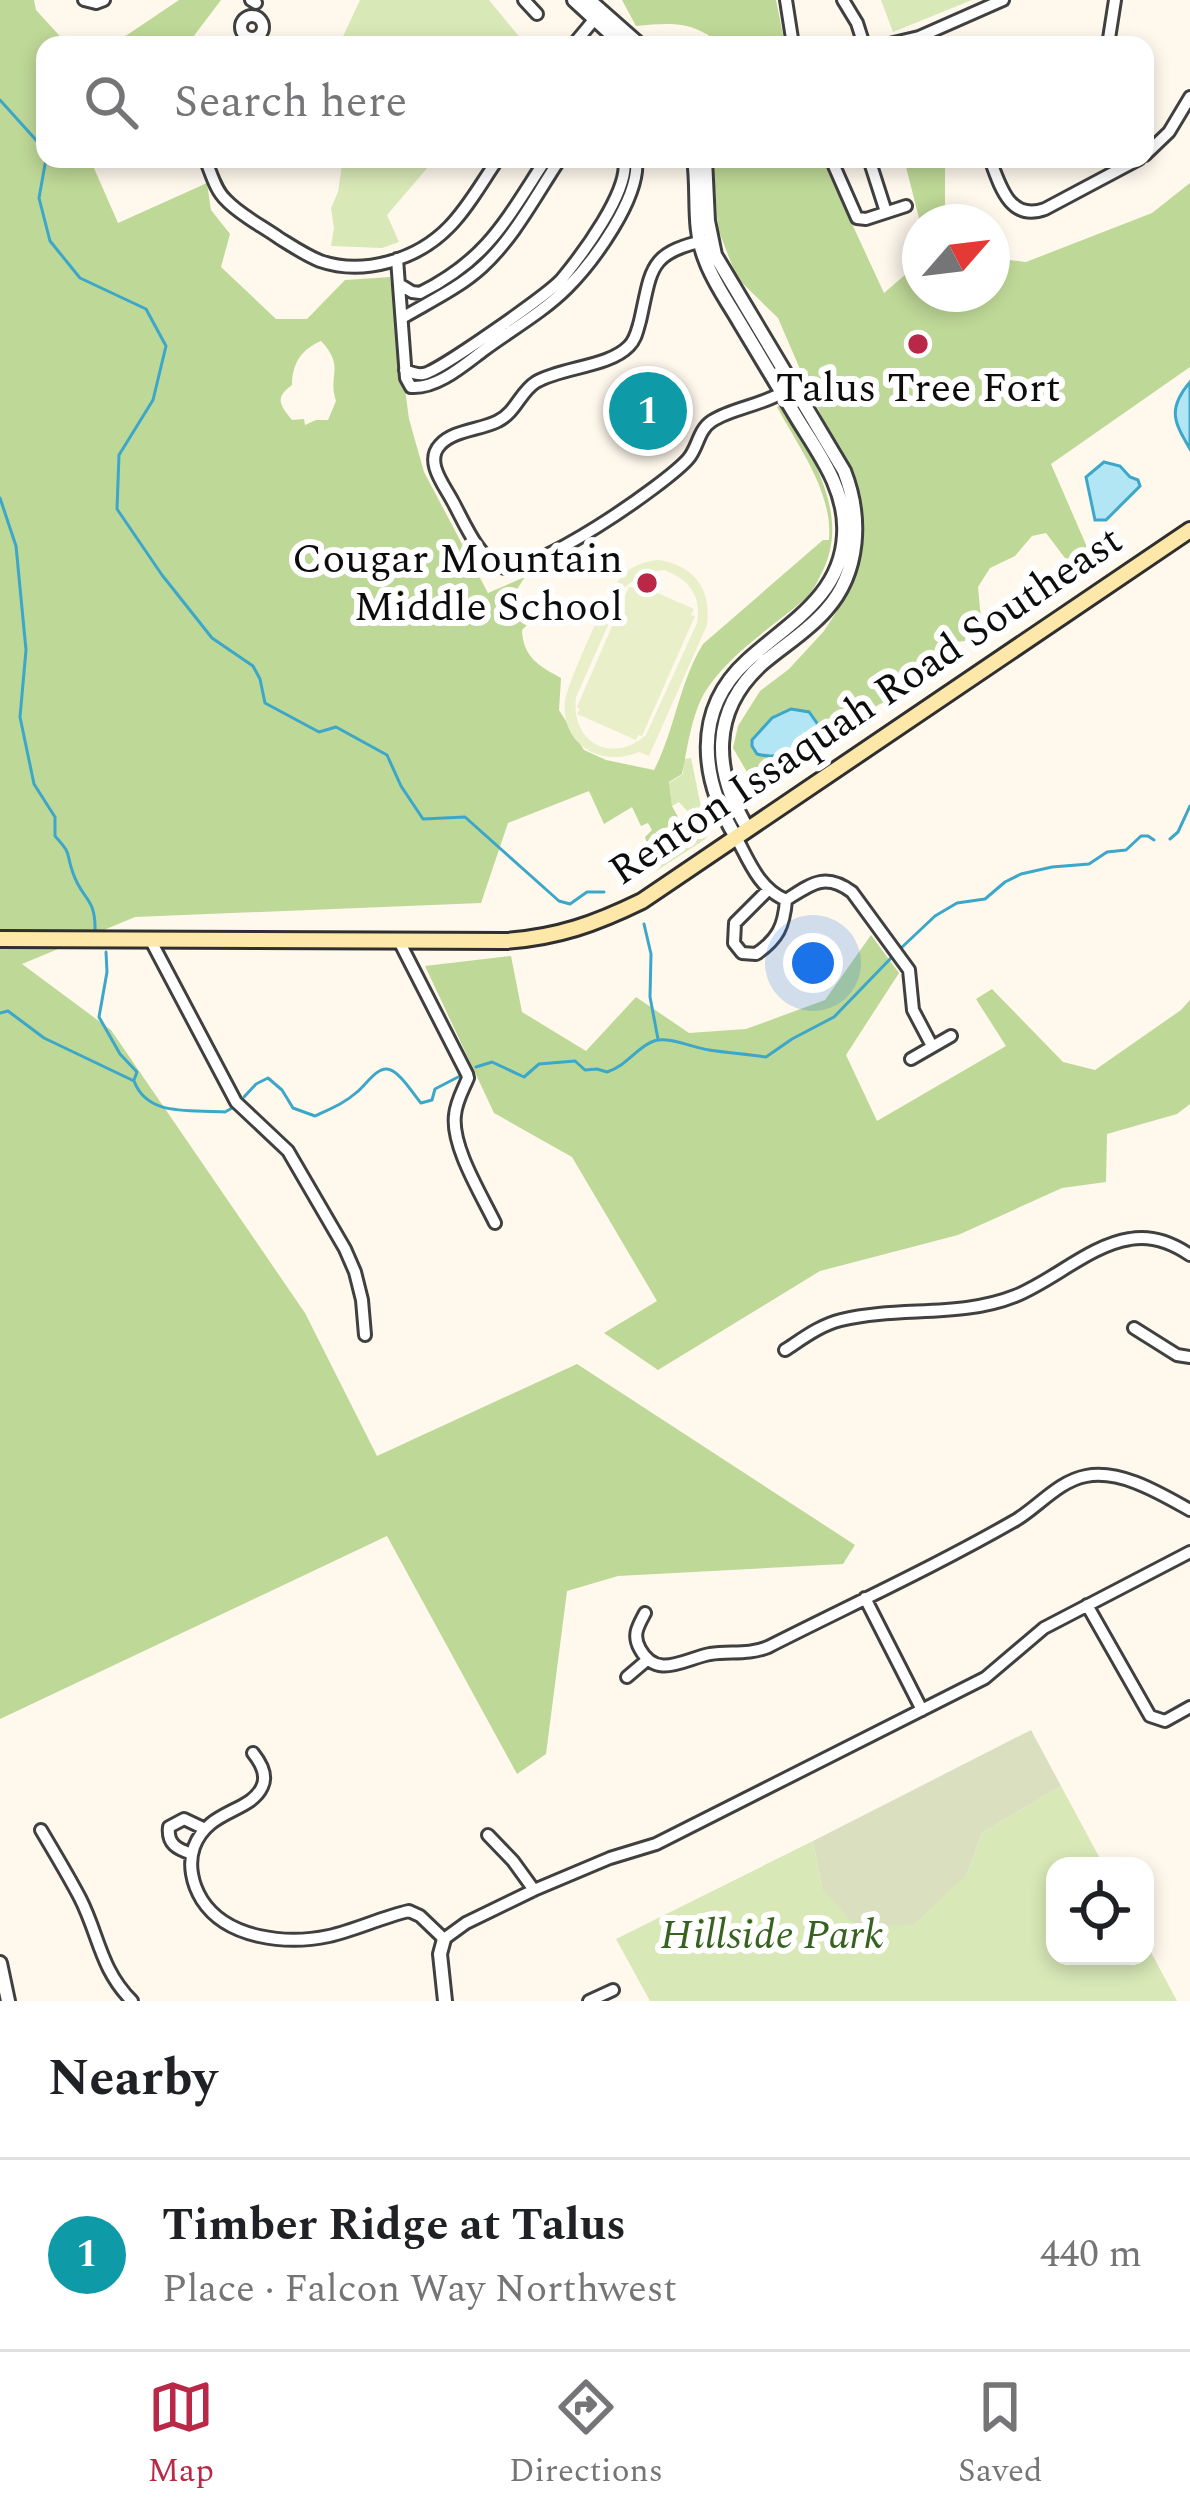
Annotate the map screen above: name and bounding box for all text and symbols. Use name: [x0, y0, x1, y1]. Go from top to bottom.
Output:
search box: [36, 36, 1154, 168]
text: Search here: [174, 68, 407, 137]
icon: search: [78, 69, 144, 135]
north arrow: [902, 204, 1010, 312]
marker: Talus Tree Fort: [905, 331, 931, 357]
place label: Talus Tree Fort: [775, 357, 1061, 420]
pin: 1: [609, 366, 687, 456]
street label: Renton Issaquah Road Southeast: [597, 510, 1135, 902]
place label: Cougar Mountain Middle School: [292, 528, 623, 639]
marker: Cougar Mountain Middle School: [634, 570, 660, 596]
your location: [783, 933, 843, 993]
map controls: [1046, 1857, 1154, 1965]
button: locate: [1046, 1857, 1154, 1965]
park label: Hillside Park: [660, 1904, 884, 1967]
text: Nearby: [48, 2040, 217, 2118]
text: Timber Ridge at Talus: [162, 2191, 626, 2260]
text: 1: [76, 2225, 98, 2284]
text: 440 m: [1040, 2225, 1142, 2284]
text: Place · Falcon Way Northwest: [162, 2260, 677, 2319]
tab: Map: [147, 2374, 214, 2496]
tab: Directions: [509, 2374, 663, 2496]
tab: Saved: [958, 2374, 1043, 2496]

